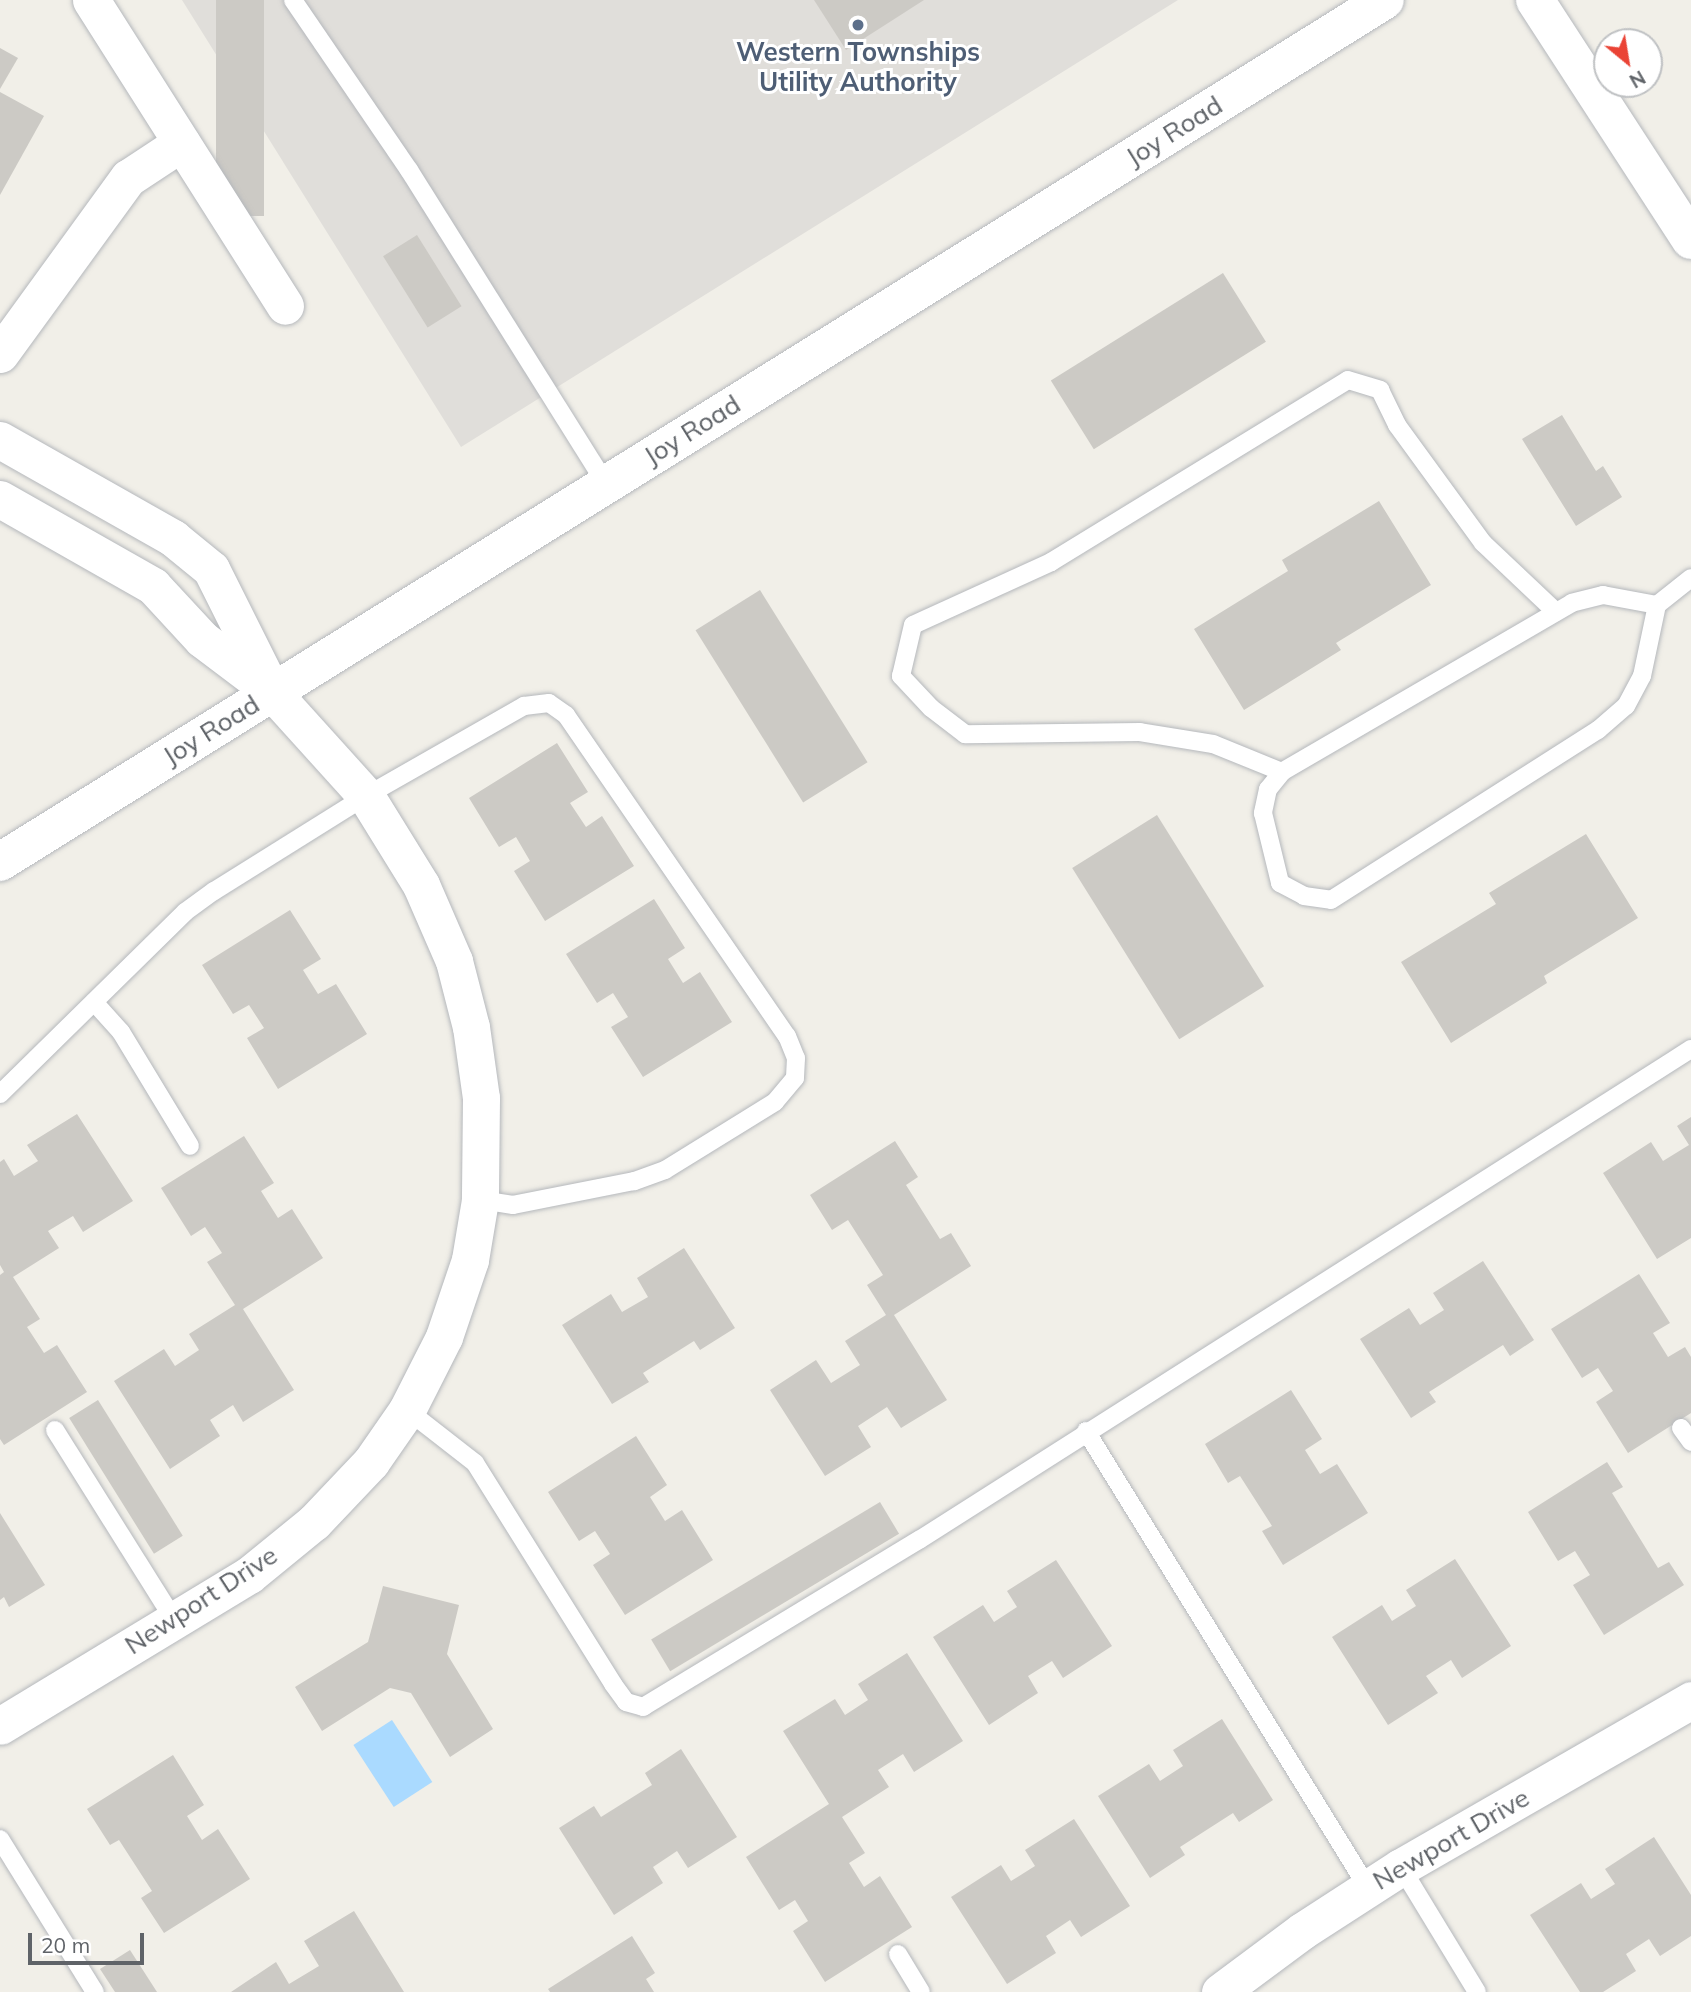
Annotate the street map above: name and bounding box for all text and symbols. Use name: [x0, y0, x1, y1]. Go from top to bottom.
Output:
marker: Western Townships Utility Authority: [850, 17, 866, 33]
north arrow: [1593, 28, 1663, 98]
place label: Western Townships Utility Authority: [736, 36, 980, 98]
text: N: [1625, 65, 1650, 93]
street label: Joy Road: [1120, 89, 1228, 173]
street label: Joy Road: [638, 388, 746, 472]
street label: Joy Road: [157, 688, 265, 772]
street label: Newport Drive: [119, 1539, 283, 1661]
street label: Newport Drive: [1367, 1782, 1535, 1896]
scale bar: [32, 1918, 147, 1962]
text: 20 m: [41, 1932, 90, 1958]

